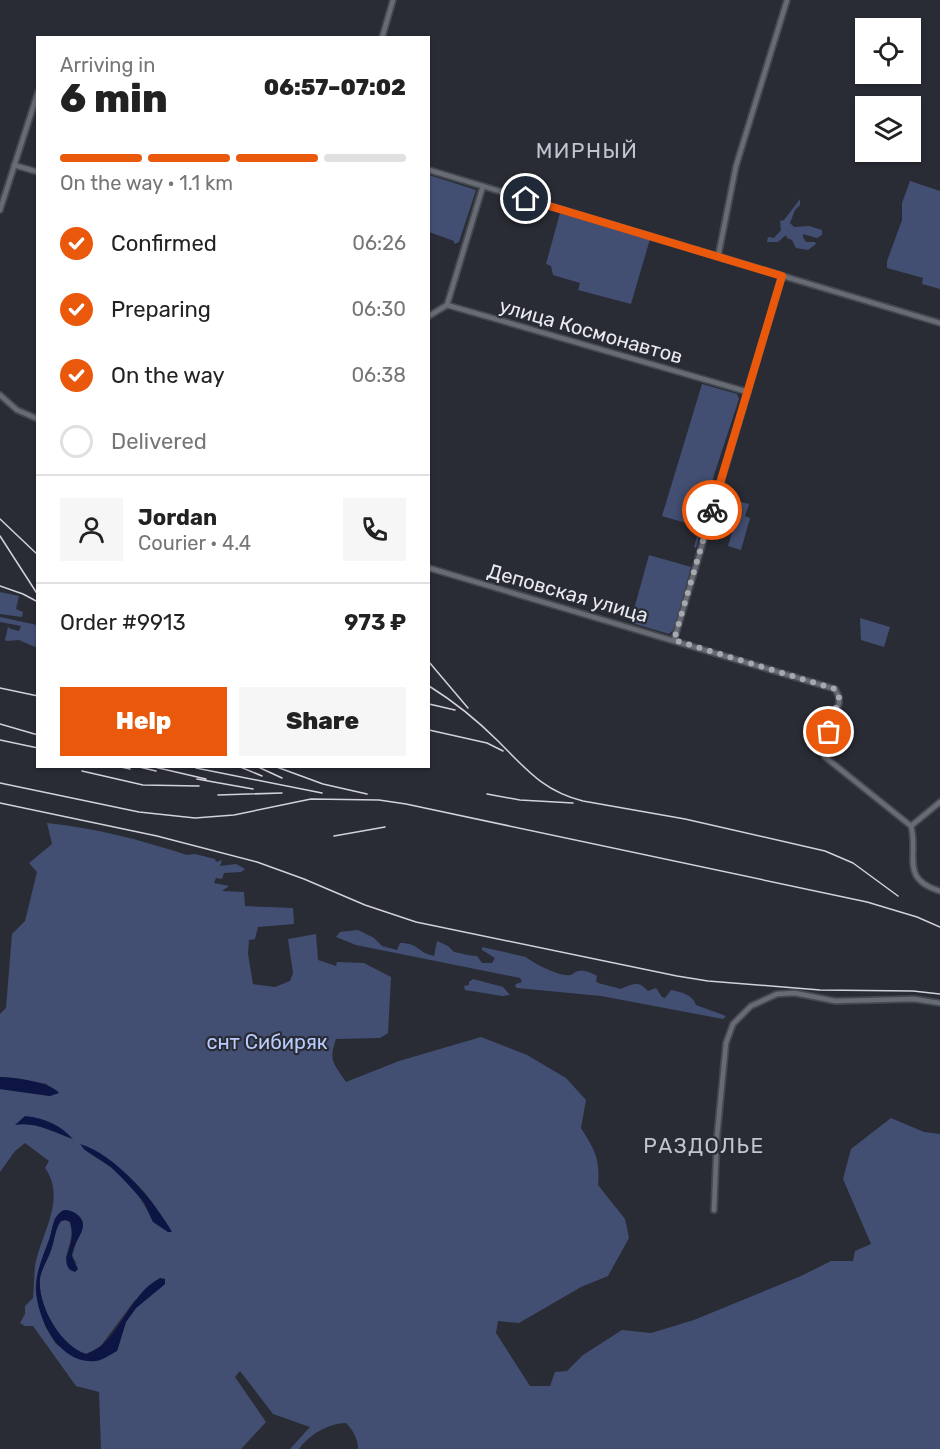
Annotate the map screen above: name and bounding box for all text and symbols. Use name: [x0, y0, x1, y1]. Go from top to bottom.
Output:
map controls: [855, 18, 921, 162]
button: locate: [855, 18, 921, 84]
text: Arriving in: [60, 53, 155, 77]
text: 06:57–07:02: [264, 74, 406, 101]
text: 6 min: [60, 76, 168, 122]
button: layers: [855, 96, 921, 162]
district label: МИРНЫЙ: [536, 138, 638, 163]
text: On the way · 1.1 km: [60, 171, 233, 195]
pin: [500, 173, 551, 224]
icon: home: [509, 182, 542, 215]
icon: check: [60, 227, 93, 260]
text: Confirmed: [111, 230, 217, 257]
text: 06:26: [352, 231, 406, 255]
icon: check: [60, 293, 93, 326]
street label: улица Космонавтов: [497, 293, 685, 369]
text: Preparing: [111, 296, 211, 323]
text: 06:30: [351, 297, 406, 321]
icon: check: [60, 359, 93, 392]
text: On the way: [111, 362, 225, 389]
text: 06:38: [351, 363, 406, 387]
text: Delivered: [111, 428, 207, 455]
courier: [682, 480, 742, 540]
icon: bike: [696, 494, 729, 527]
button: person: [60, 498, 123, 561]
button: phone: [343, 498, 406, 561]
text: Jordan: [138, 504, 217, 531]
text: Courier · 4.4: [138, 531, 251, 555]
street label: Деповская улица: [485, 559, 651, 627]
text: Order #9913: [60, 609, 186, 636]
text: 973 ₽: [344, 609, 406, 636]
button: Help: [60, 687, 227, 756]
button: Share: [239, 687, 406, 756]
pin: [803, 706, 854, 757]
icon: bag: [812, 715, 845, 748]
park label: снт Сибиряк: [206, 1030, 328, 1054]
district label: РАЗДОЛЬЕ: [643, 1133, 765, 1158]

